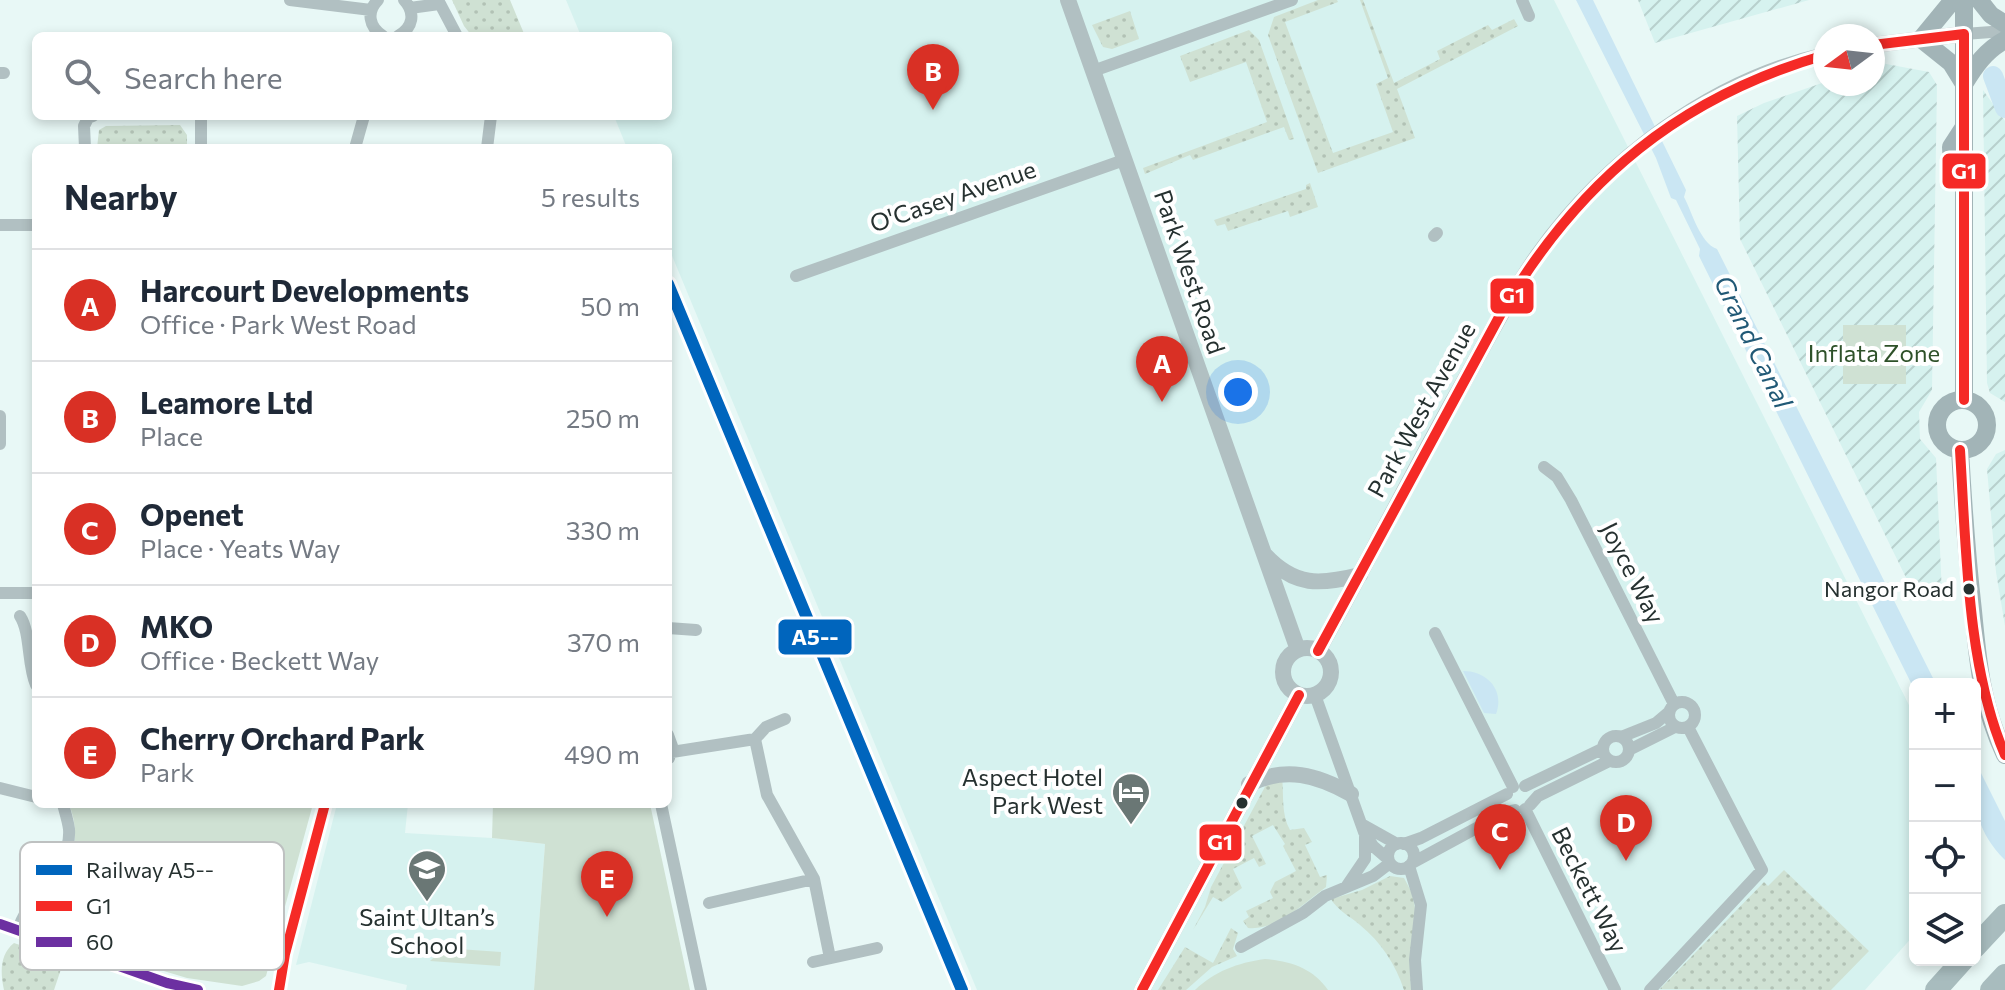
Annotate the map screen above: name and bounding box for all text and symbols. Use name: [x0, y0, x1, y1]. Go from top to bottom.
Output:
north arrow: [1813, 24, 1885, 96]
search box: [32, 32, 672, 120]
pin: B: [907, 44, 959, 110]
icon: search: [60, 54, 104, 98]
text: Search here: [124, 58, 283, 95]
line badge: G1: [1941, 152, 1987, 190]
street label: O'Casey Avenue: [866, 154, 1039, 238]
text: G1: [1951, 157, 1977, 184]
text: Nearby: [64, 175, 178, 217]
text: 5 results: [541, 181, 640, 212]
street label: Park West Road: [1149, 186, 1232, 357]
water label: Grand Canal: [1709, 270, 1800, 414]
text: Harcourt Developments: [140, 271, 469, 308]
line badge: G1: [1489, 277, 1535, 315]
text: G1: [1499, 281, 1525, 308]
text: A: [81, 290, 99, 321]
text: 50 m: [580, 290, 640, 321]
text: Office · Park West Road: [140, 308, 416, 339]
street label: Park West Avenue: [1361, 317, 1481, 502]
pin: A: [1136, 336, 1188, 402]
park label: Inflata Zone: [1808, 338, 1940, 367]
your location: [1218, 372, 1258, 412]
text: Leamore Ltd: [140, 383, 313, 420]
text: B: [81, 402, 99, 433]
text: 250 m: [566, 402, 640, 433]
text: Place: [140, 420, 203, 451]
text: Openet: [140, 495, 244, 532]
text: C: [81, 514, 99, 545]
text: 330 m: [566, 514, 640, 545]
street label: Joyce Way: [1595, 517, 1671, 628]
text: Place · Yeats Way: [140, 532, 340, 563]
place label: Nangor Road: [1824, 575, 1954, 602]
marker: Nangor Road: [1961, 581, 1977, 597]
text: MKO: [140, 607, 213, 644]
line badge: A5--: [777, 618, 853, 656]
text: A5--: [791, 623, 839, 650]
text: D: [80, 626, 100, 657]
text: 370 m: [567, 626, 640, 657]
text: Office · Beckett Way: [140, 644, 379, 675]
map controls: [1909, 678, 1981, 966]
button: +: [1909, 678, 1981, 750]
text: Cherry Orchard Park: [140, 719, 425, 756]
text: E: [82, 738, 98, 769]
text: 490 m: [564, 738, 640, 769]
button: −: [1909, 750, 1981, 822]
text: Park: [140, 756, 194, 787]
place label: Aspect Hotel Park West: [962, 762, 1103, 819]
hotel icon: Aspect Hotel Park West: [1110, 771, 1152, 826]
unlabelled marker: [1234, 795, 1250, 811]
pin: D: [1600, 795, 1652, 861]
pin: C: [1474, 804, 1526, 870]
street label: Beckett Way: [1546, 822, 1634, 957]
button: locate: [1909, 822, 1981, 894]
line badge: G1: [1198, 823, 1243, 862]
text: G1: [1207, 828, 1233, 855]
legend: [20, 842, 284, 970]
school or university icon: Saint Ultan’s School: [406, 848, 448, 903]
pin: E: [581, 851, 633, 917]
text: Railway A5--: [86, 856, 214, 883]
text: G1: [86, 892, 112, 919]
button: layers: [1909, 894, 1981, 966]
place label: Saint Ultan’s School: [359, 902, 495, 959]
text: 60: [86, 928, 114, 955]

